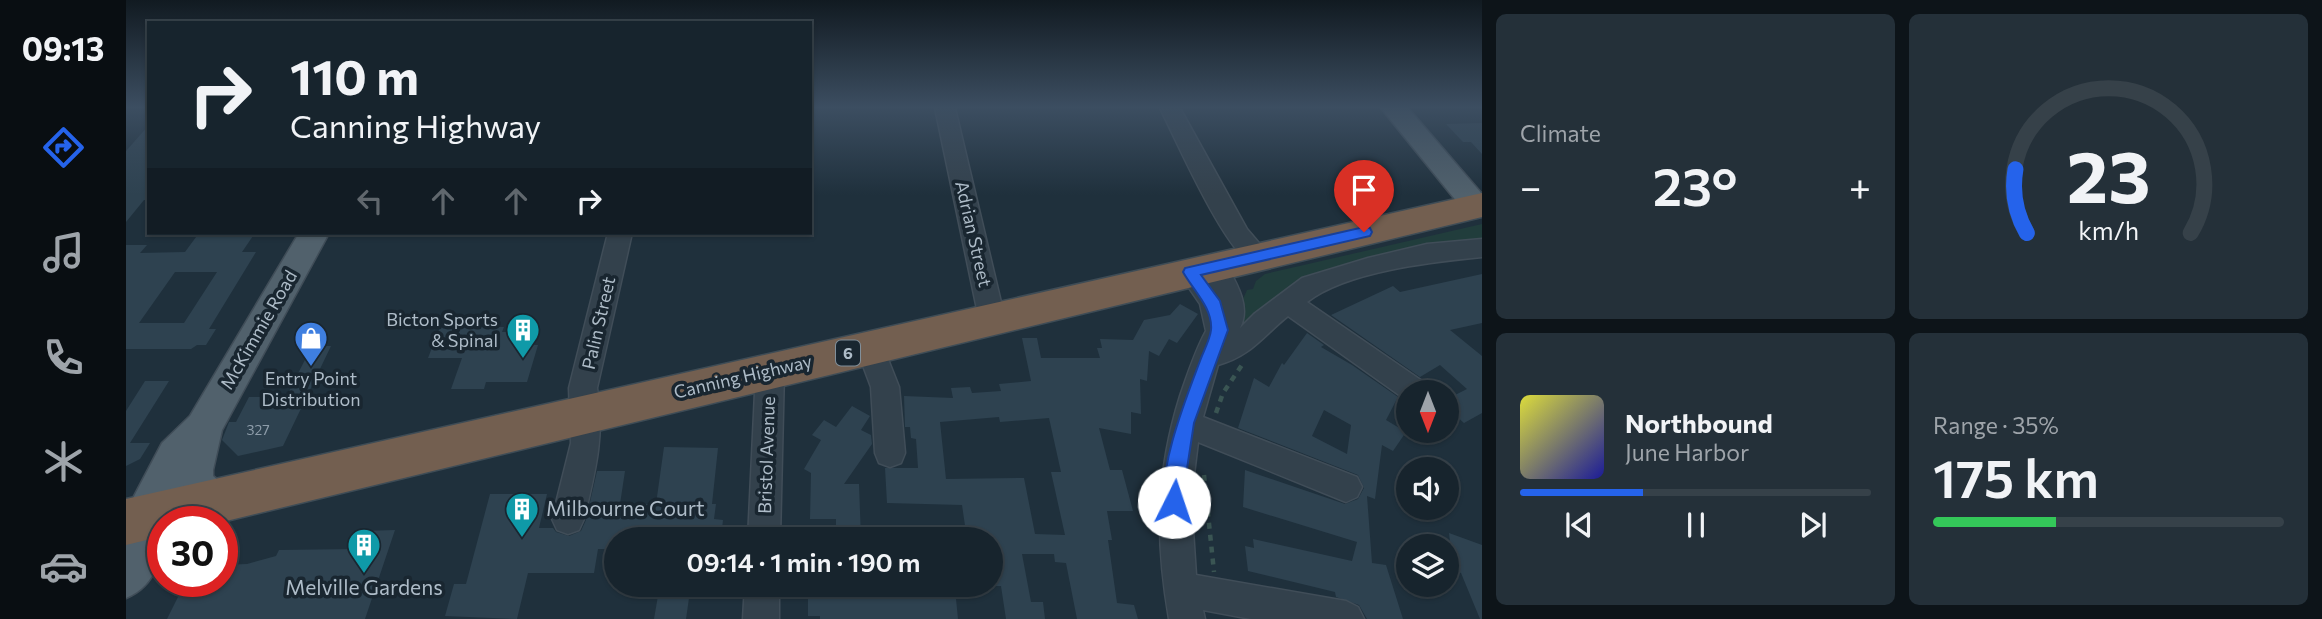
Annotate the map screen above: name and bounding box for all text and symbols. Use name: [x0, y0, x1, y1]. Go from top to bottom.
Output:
text: 09:13: [22, 28, 104, 68]
text: 110 m: [290, 45, 419, 105]
icon: right: [175, 49, 266, 140]
text: Canning Highway: [290, 105, 541, 145]
text: Climate: [1520, 119, 1601, 147]
icon: directions: [39, 123, 88, 172]
text: 23: [2067, 129, 2150, 218]
text: 23°: [1653, 153, 1738, 217]
pin: [1334, 160, 1394, 232]
text: −: [1520, 162, 1542, 209]
text: +: [1849, 162, 1871, 209]
icon: arrive: [1345, 171, 1383, 209]
street label: Adrian Street: [951, 179, 997, 289]
icon: left: [351, 182, 389, 220]
icon: ahead: [424, 182, 462, 220]
icon: ahead: [497, 182, 535, 220]
icon: right: [570, 182, 608, 220]
text: km/h: [2078, 214, 2139, 244]
icon: music: [39, 228, 88, 277]
street label: McKimmie Road: [215, 266, 301, 393]
street label: Palin Street: [577, 274, 619, 371]
place label: Bicton Sports & Spinal: [386, 308, 498, 351]
building icon: Bicton Sports & Spinal: [504, 311, 542, 360]
shop icon: Entry Point Distribution: [292, 319, 330, 368]
icon: phone: [39, 333, 88, 382]
road number: 6: [836, 340, 860, 366]
street label: Canning Highway: [671, 349, 814, 403]
place label: Entry Point Distribution: [262, 367, 361, 410]
north arrow: [1396, 380, 1460, 443]
map controls: [1396, 380, 1459, 597]
street label: Bristol Avenue: [753, 396, 779, 514]
text: Northbound: [1625, 407, 1773, 438]
text: Range · 35%: [1933, 411, 2059, 439]
house number: 327: [246, 421, 270, 438]
icon: climate: [39, 437, 88, 486]
text: June Harbor: [1625, 438, 1749, 466]
text: 175 km: [1933, 445, 2099, 509]
button: sound: [1396, 457, 1459, 520]
position arrow: [1137, 465, 1211, 539]
building icon: Milbourne Court: [503, 490, 541, 539]
place label: Milbourne Court: [546, 495, 705, 520]
speed limit sign: 30: [147, 506, 238, 597]
icon: previous: [1560, 506, 1598, 544]
icon: pause: [1677, 506, 1715, 544]
icon: next: [1794, 506, 1832, 544]
building icon: Melville Gardens: [345, 526, 383, 575]
button: layers: [1396, 534, 1459, 597]
icon: car: [39, 542, 88, 591]
text: 09:14 · 1 min · 190 m: [687, 546, 920, 577]
place label: Melville Gardens: [285, 574, 443, 599]

